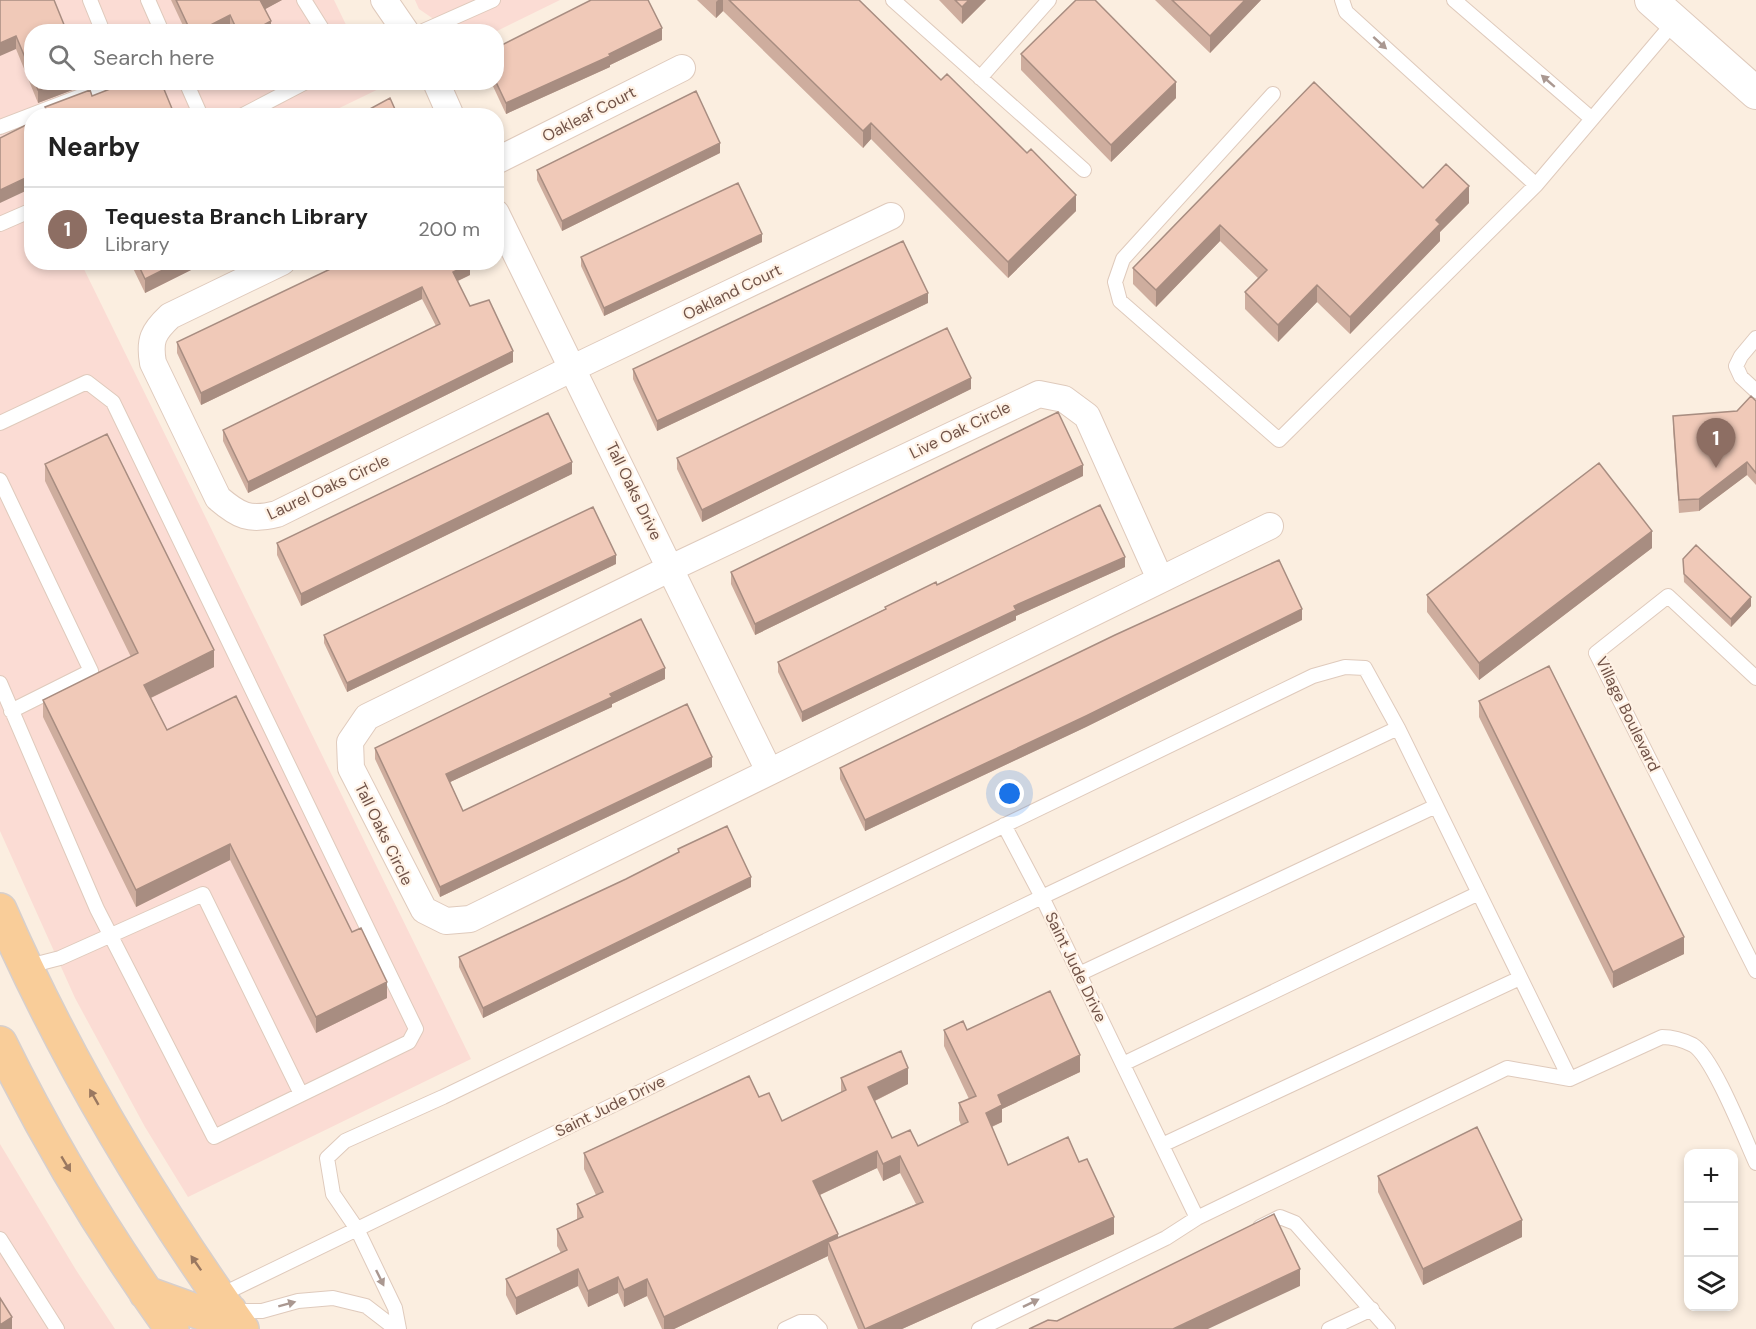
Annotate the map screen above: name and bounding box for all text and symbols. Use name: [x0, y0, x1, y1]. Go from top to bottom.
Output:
search box: [24, 24, 504, 90]
one-way arrow: [1372, 36, 1387, 50]
icon: search: [45, 41, 78, 74]
text: Search here: [93, 43, 214, 72]
one-way arrow: [1540, 74, 1556, 87]
street label: Oakleaf Court: [539, 81, 639, 147]
text: Nearby: [48, 130, 140, 164]
text: Tequesta Branch Library: [105, 202, 368, 231]
text: 1: [64, 216, 71, 242]
text: 200 m: [418, 216, 480, 242]
text: Library: [105, 231, 170, 257]
street label: Oakland Court: [679, 259, 785, 325]
street label: Live Oak Circle: [906, 396, 1014, 464]
pin: 1: [1696, 418, 1736, 468]
street label: Tall Oaks Drive: [601, 438, 667, 544]
street label: Laurel Oaks Circle: [263, 449, 393, 525]
street label: Village Boulevard: [1591, 653, 1665, 775]
street label: Tall Oaks Circle: [350, 779, 418, 889]
your location: [995, 779, 1024, 808]
street label: Saint Jude Drive: [1040, 908, 1112, 1026]
street label: Saint Jude Drive: [551, 1070, 669, 1142]
one-way arrow: [89, 1089, 99, 1106]
map controls: [1684, 1149, 1738, 1311]
button: +: [1684, 1149, 1738, 1203]
one-way arrow: [60, 1156, 71, 1172]
button: −: [1684, 1203, 1738, 1257]
one-way arrow: [190, 1256, 202, 1272]
button: layers: [1684, 1257, 1738, 1311]
one-way arrow: [376, 1270, 385, 1287]
one-way arrow: [278, 1299, 296, 1309]
one-way arrow: [1023, 1299, 1040, 1308]

